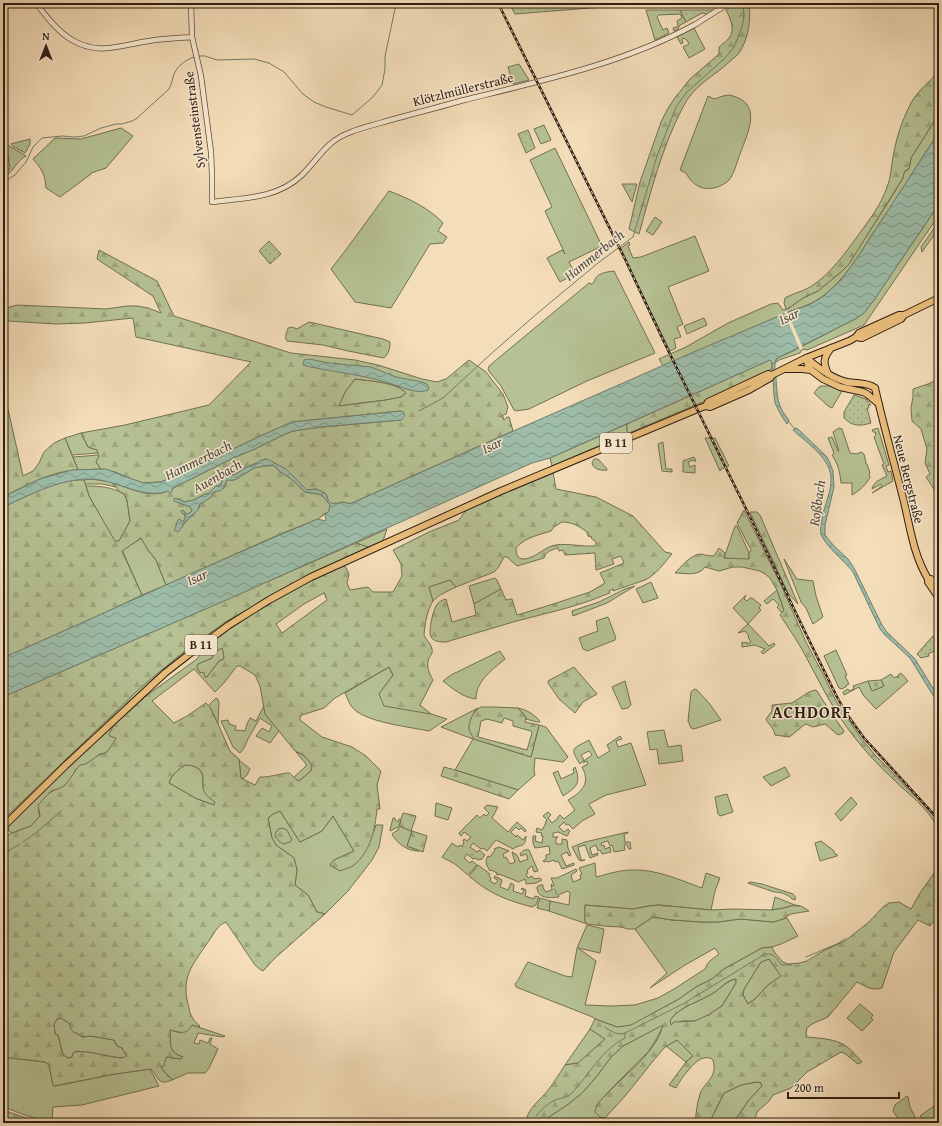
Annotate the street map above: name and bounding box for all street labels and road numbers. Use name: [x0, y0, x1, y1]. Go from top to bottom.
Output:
street label: Klötzlmüllerstraße: [411, 68, 515, 111]
street label: Sylvensteinstraße: [179, 70, 210, 170]
road number: B 11: [600, 433, 632, 453]
street label: Neue Bergstraße: [888, 433, 929, 525]
road number: B 11: [185, 635, 217, 655]

